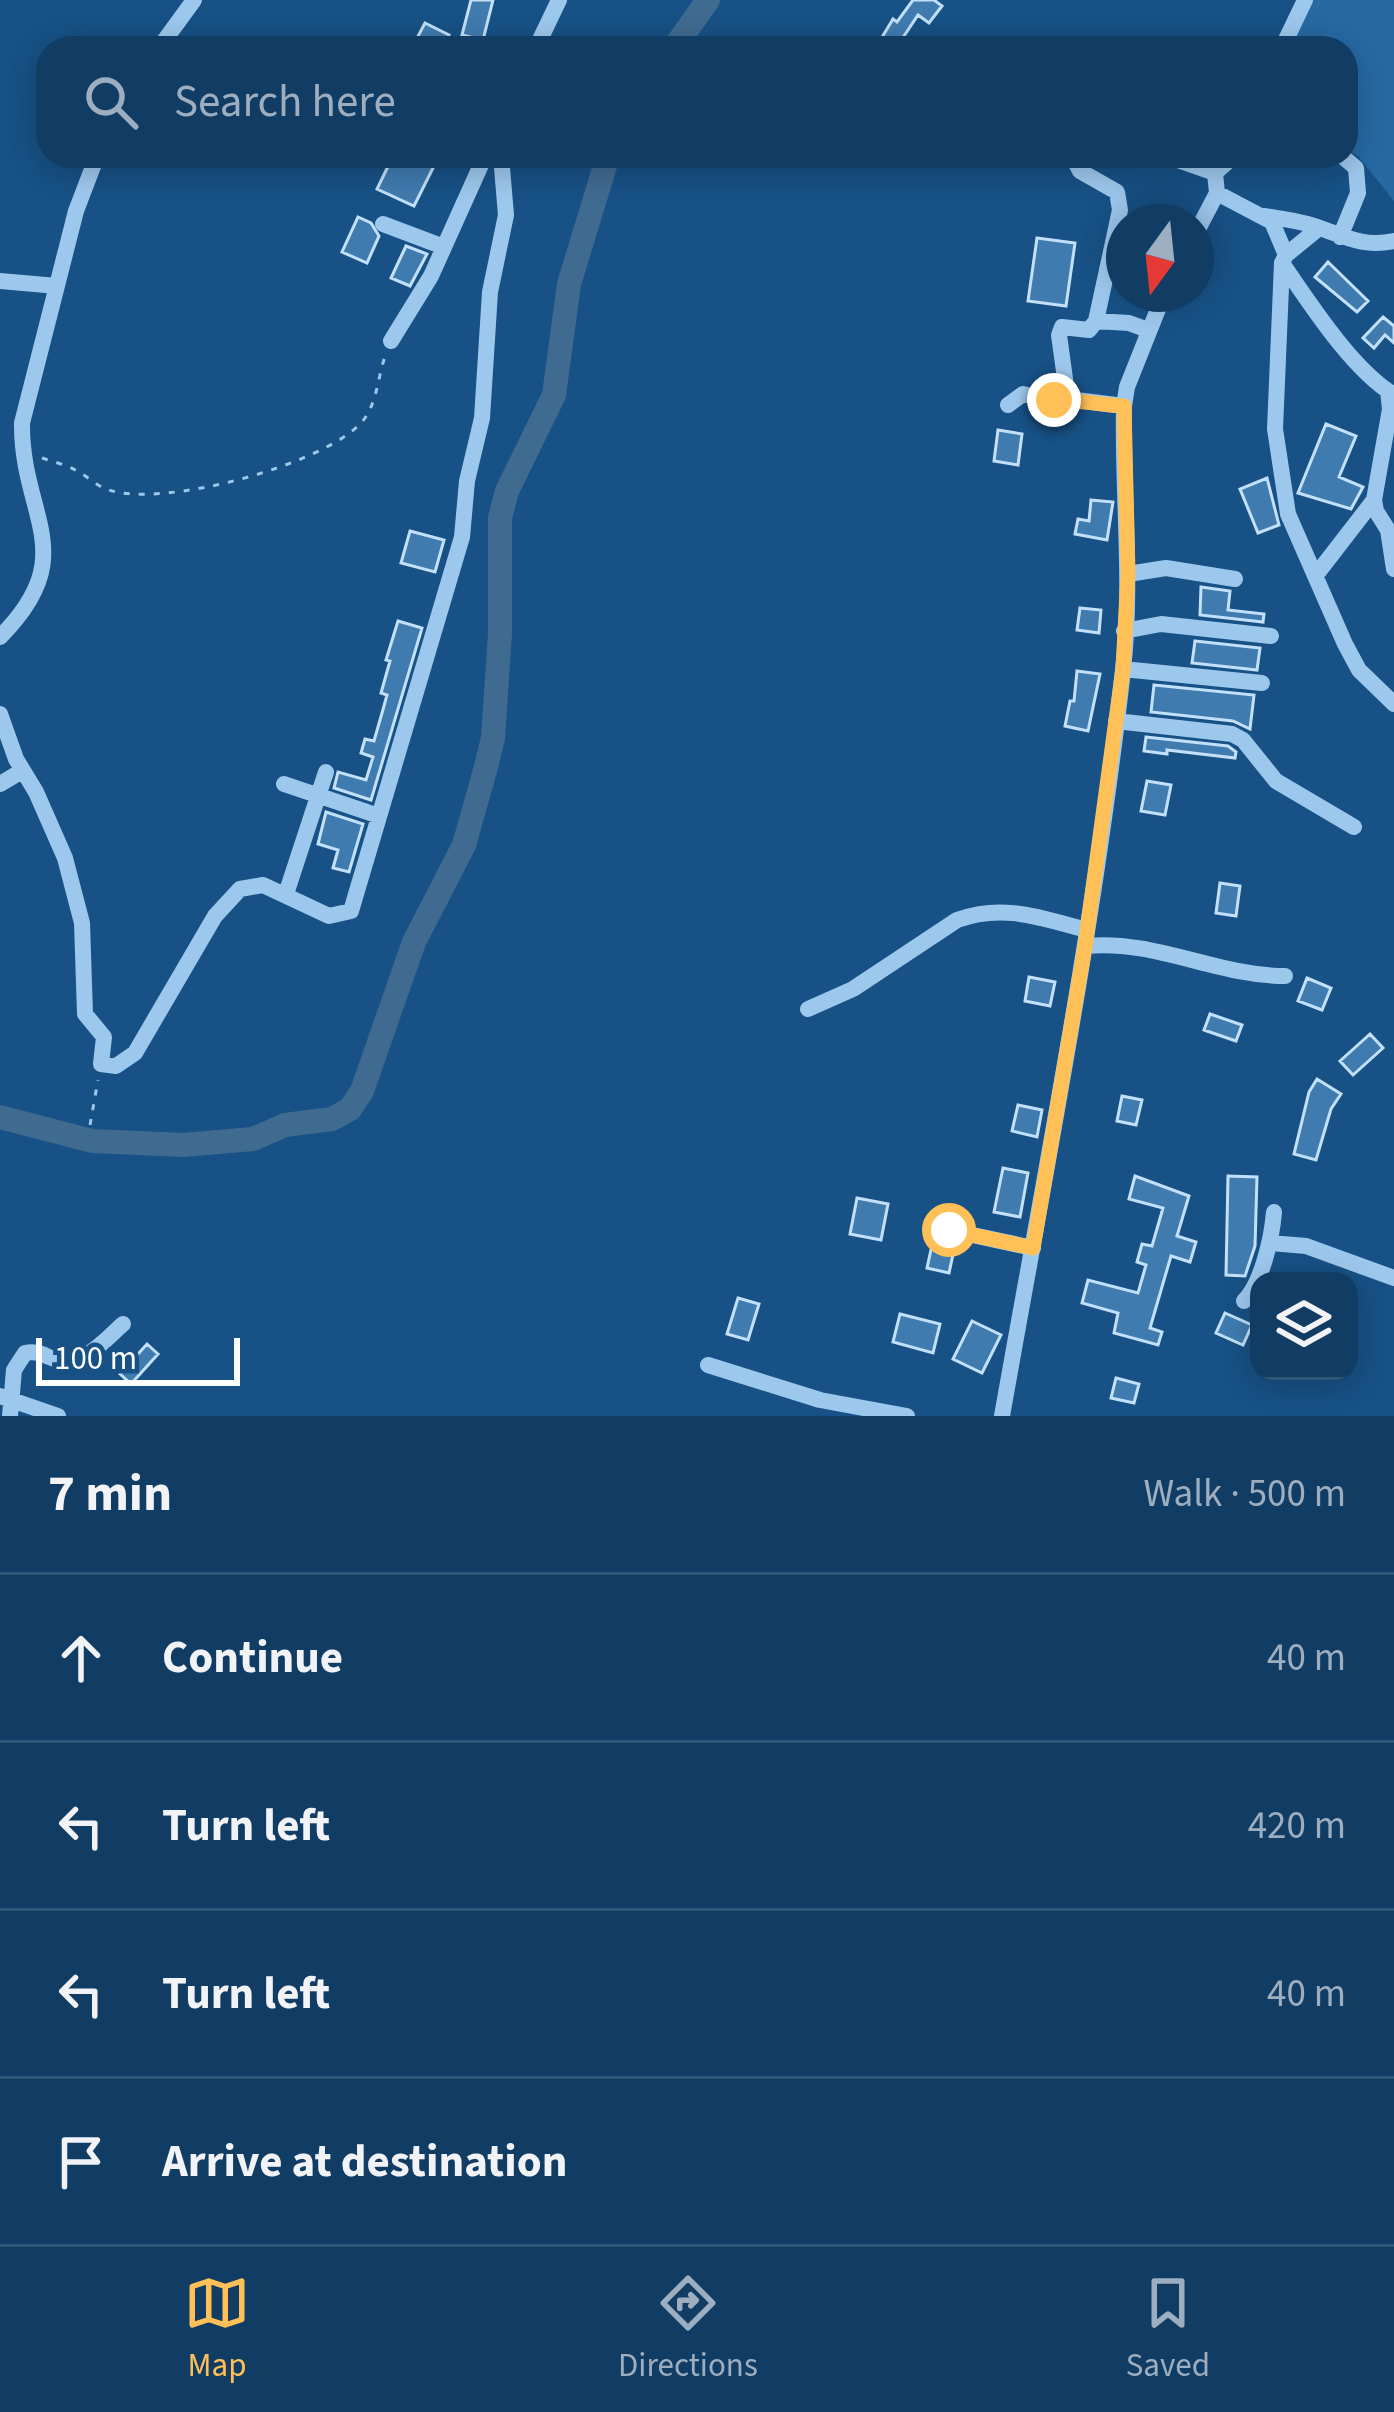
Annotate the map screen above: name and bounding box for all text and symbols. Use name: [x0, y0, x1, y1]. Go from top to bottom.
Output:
search box: [36, 36, 1358, 168]
icon: search: [78, 69, 144, 135]
text: Search here: [174, 70, 396, 134]
north arrow: [1106, 204, 1214, 312]
route end: [1027, 373, 1081, 427]
route start: [922, 1203, 976, 1257]
map controls: [1250, 1272, 1358, 1380]
button: layers: [1250, 1272, 1358, 1380]
scale bar: [36, 1332, 240, 1385]
text: 100 m: [54, 1335, 137, 1382]
text: 7 min: [48, 1458, 172, 1530]
text: Walk · 500 m: [1143, 1466, 1346, 1522]
icon: ahead: [48, 1625, 114, 1691]
text: Continue: [162, 1626, 343, 1690]
text: 40 m: [1267, 1630, 1346, 1686]
icon: left: [48, 1793, 114, 1859]
text: Turn left: [162, 1794, 330, 1858]
text: 420 m: [1248, 1798, 1346, 1854]
icon: left: [48, 1961, 114, 2027]
text: Turn left: [162, 1962, 330, 2026]
text: 40 m: [1267, 1966, 1346, 2022]
icon: arrive: [48, 2129, 114, 2195]
text: Arrive at destination: [162, 2130, 567, 2194]
tab: Map: [184, 2270, 250, 2389]
tab: Directions: [618, 2270, 758, 2389]
tab: Saved: [1126, 2270, 1210, 2389]

